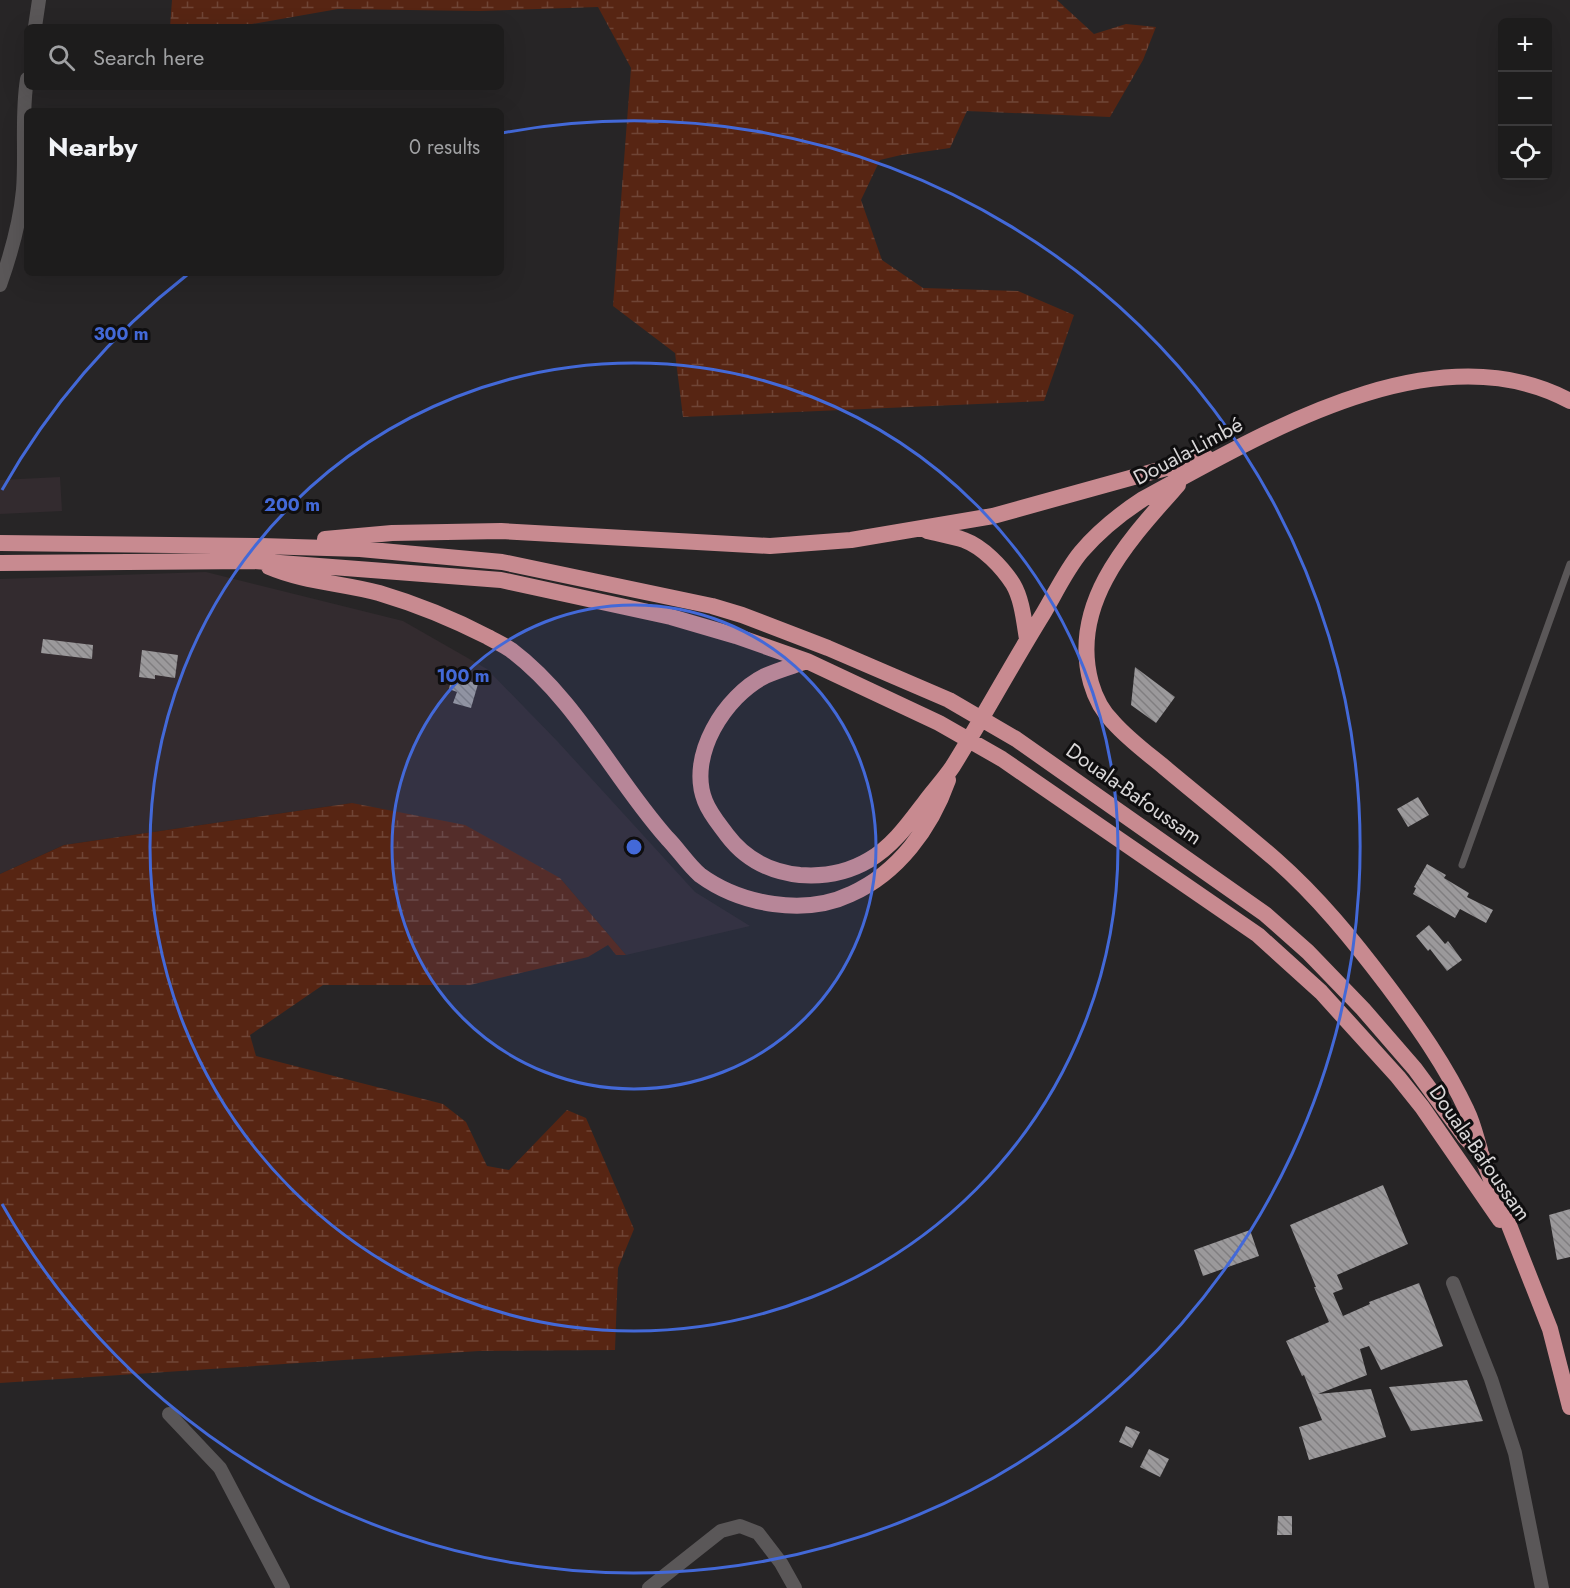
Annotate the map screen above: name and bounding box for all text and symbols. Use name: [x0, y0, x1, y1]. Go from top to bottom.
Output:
map controls: [1498, 18, 1552, 180]
button: +: [1498, 18, 1552, 72]
search box: [24, 24, 504, 90]
icon: search: [45, 41, 78, 74]
text: Search here: [93, 41, 204, 73]
button: −: [1498, 72, 1552, 126]
button: locate: [1498, 126, 1552, 180]
text: Nearby: [48, 128, 137, 166]
text: 0 results: [409, 133, 480, 162]
text: 300 m: [93, 321, 149, 347]
street label: Douala-Limbé: [1128, 409, 1248, 492]
text: 200 m: [264, 492, 320, 518]
text: 100 m: [436, 663, 490, 689]
street label: Douala-Bafoussam: [1060, 736, 1208, 852]
centre of rings: [624, 837, 644, 857]
street label: Douala-Bafoussam: [1422, 1079, 1538, 1227]

